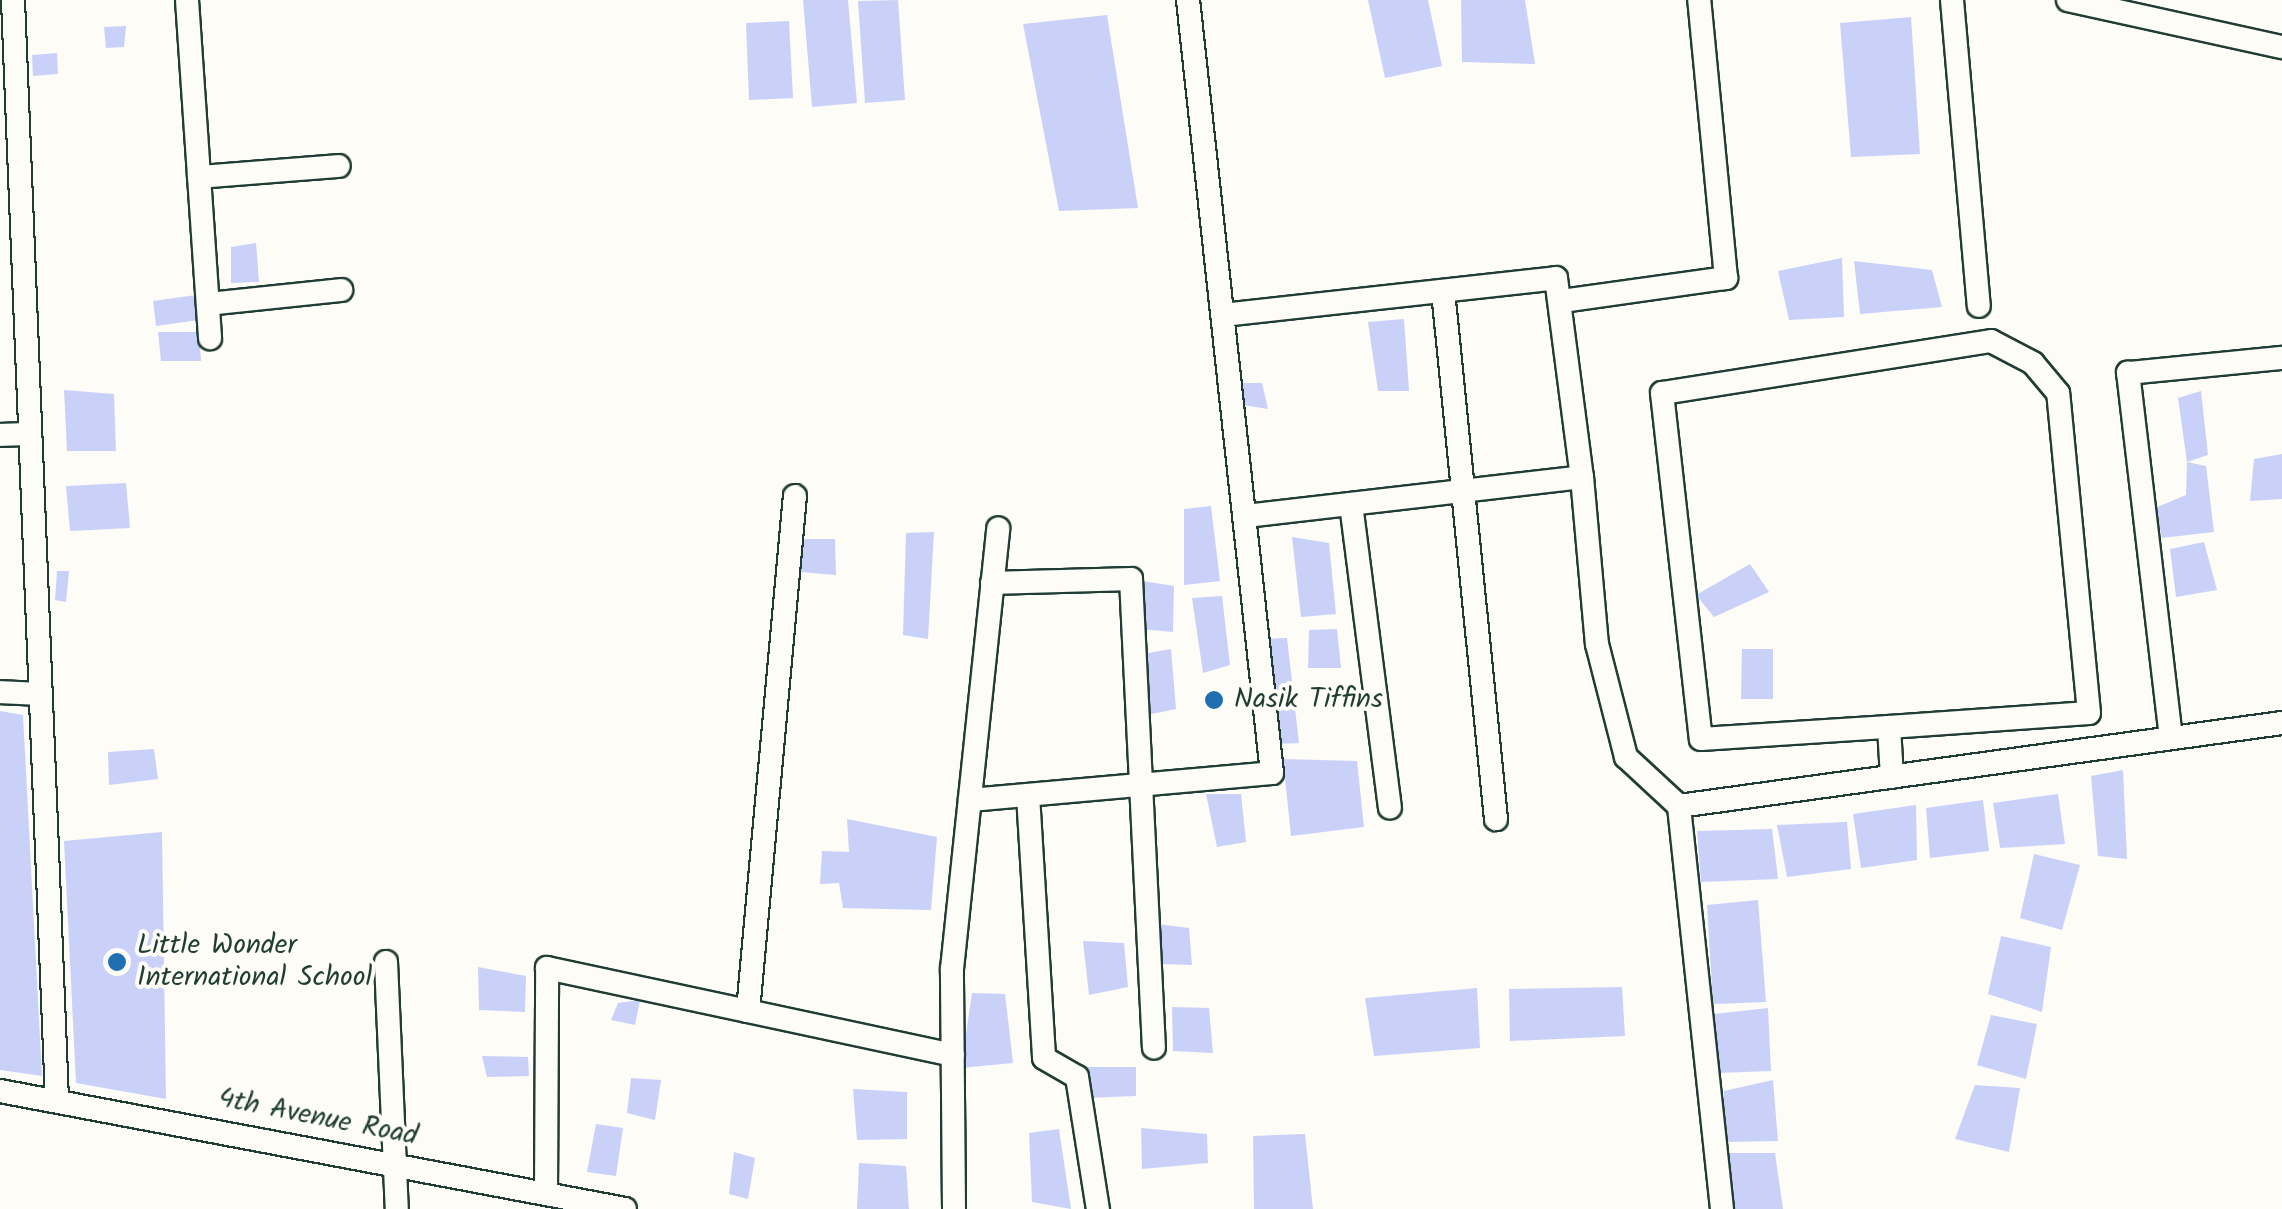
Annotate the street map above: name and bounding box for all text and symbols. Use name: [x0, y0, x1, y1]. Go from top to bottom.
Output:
place label: Nasik Tiffins: [1234, 683, 1383, 717]
marker: Nasik Tiffins: [1203, 689, 1225, 711]
place label: Little Wonder International School: [137, 929, 372, 995]
marker: Little Wonder International School: [106, 951, 128, 973]
street label: 4th Avenue Road: [216, 1082, 420, 1154]

